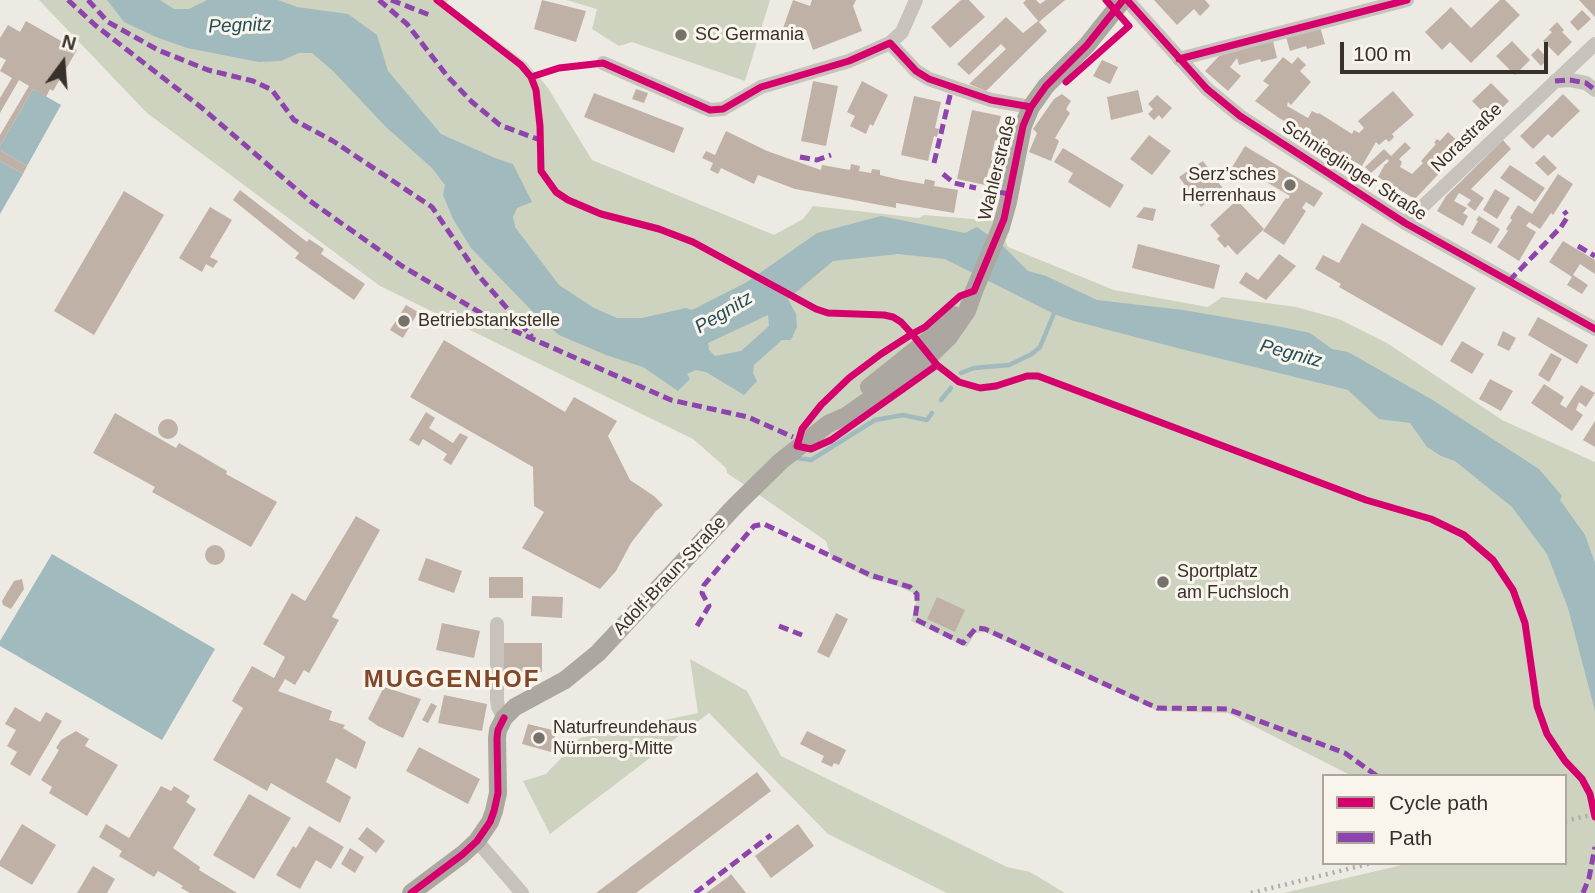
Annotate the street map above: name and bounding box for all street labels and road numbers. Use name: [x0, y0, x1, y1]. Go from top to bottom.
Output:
street label: Norastraße: [1427, 99, 1507, 177]
street label: Wahlerstraße: [975, 113, 1021, 223]
street label: Schnieglinger Straße: [1278, 116, 1430, 226]
street label: Adolf-Braun-Straße: [609, 512, 731, 640]

